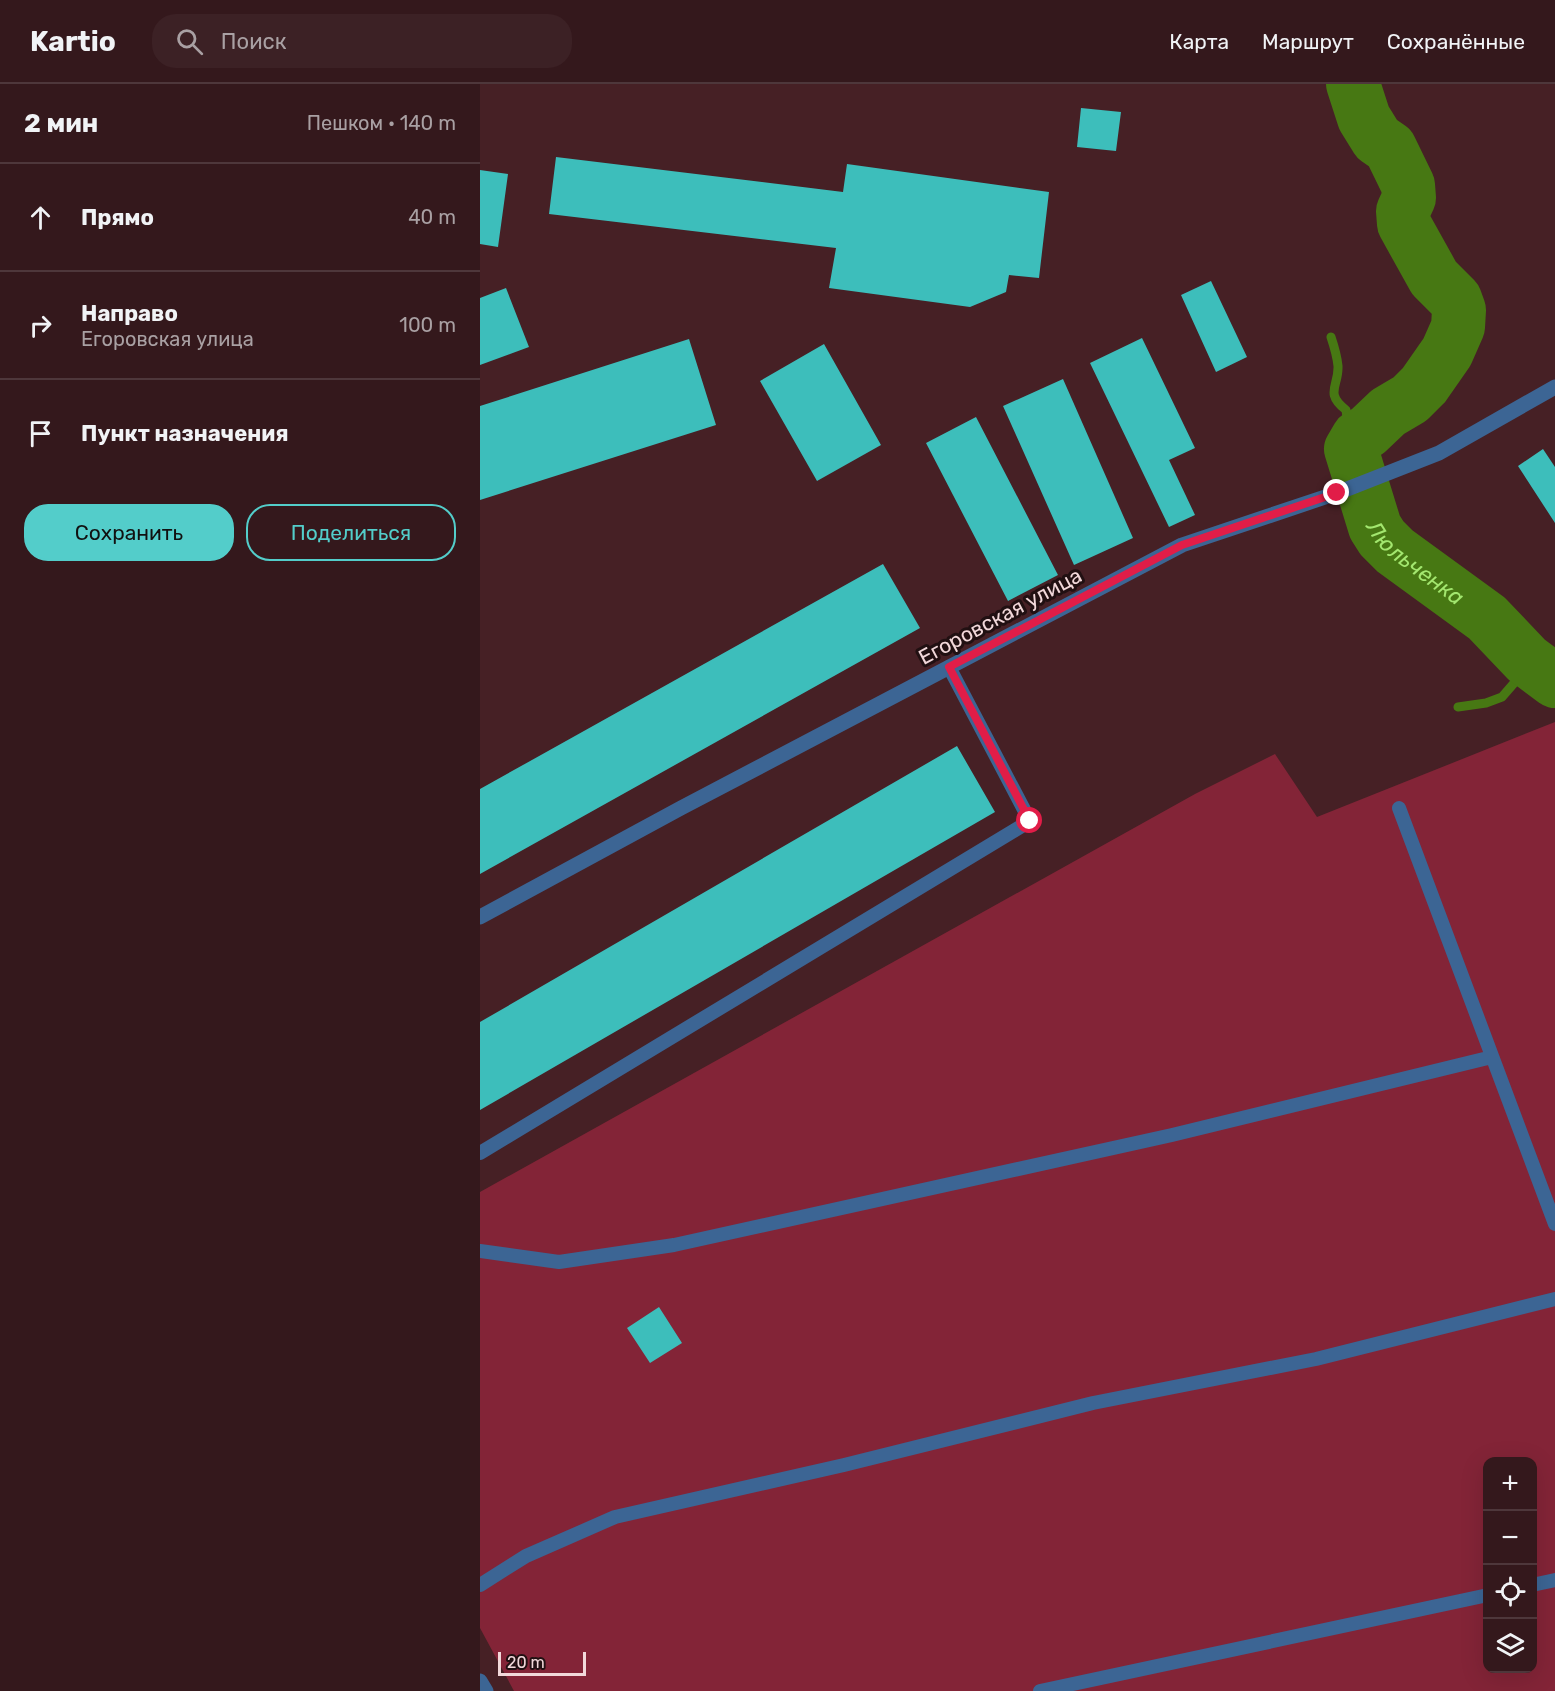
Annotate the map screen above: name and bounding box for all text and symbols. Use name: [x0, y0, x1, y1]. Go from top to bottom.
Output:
search box: [152, 14, 572, 68]
text: Kartio: [30, 25, 116, 58]
icon: search: [173, 25, 206, 58]
text: Поиск: [221, 28, 286, 55]
text: Карта: [1169, 29, 1229, 54]
text: Маршрут: [1262, 29, 1354, 54]
text: Сохранённые: [1387, 29, 1525, 54]
text: 2 мин: [24, 108, 98, 139]
text: Пешком · 140 m: [307, 111, 456, 135]
icon: ahead: [24, 201, 57, 234]
text: Прямо: [81, 204, 154, 231]
text: 40 m: [408, 205, 456, 229]
text: Направо: [81, 300, 178, 327]
icon: right: [24, 309, 57, 342]
text: 100 m: [399, 313, 456, 337]
text: Егоровская улица: [81, 327, 254, 351]
icon: arrive: [24, 417, 57, 450]
text: Пункт назначения: [81, 420, 289, 447]
route end: [1323, 479, 1349, 505]
button: Сохранить: [24, 504, 234, 561]
button: Поделиться: [246, 504, 456, 561]
water label: Люльченка: [1360, 514, 1470, 611]
street label: Егоровская улица: [914, 562, 1086, 670]
route start: [1016, 807, 1042, 833]
map controls: [1483, 1457, 1537, 1673]
button: +: [1483, 1457, 1537, 1511]
button: −: [1483, 1511, 1537, 1565]
button: locate: [1483, 1565, 1537, 1619]
button: layers: [1483, 1619, 1537, 1673]
scale bar: [498, 1649, 586, 1676]
text: 20 m: [507, 1653, 545, 1672]

